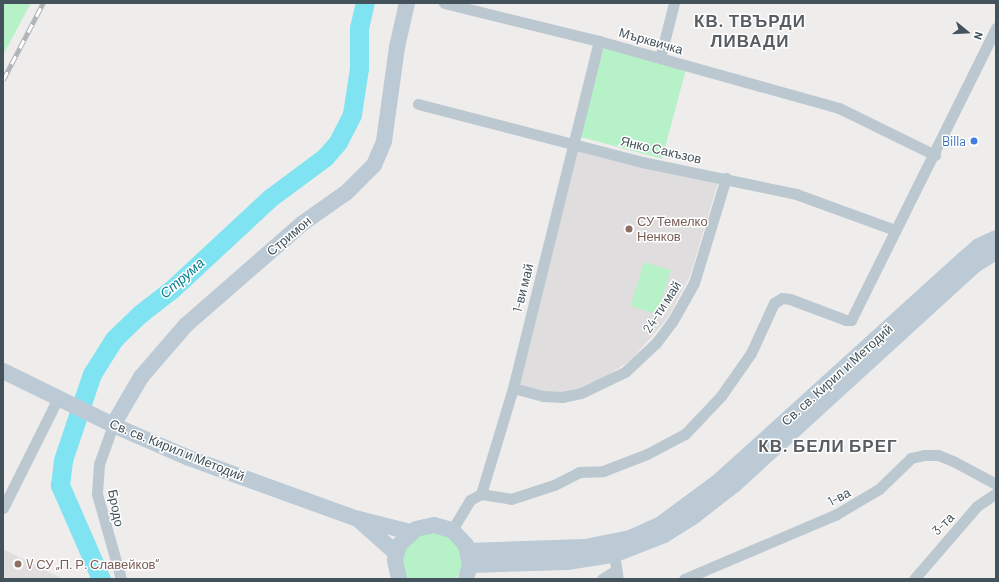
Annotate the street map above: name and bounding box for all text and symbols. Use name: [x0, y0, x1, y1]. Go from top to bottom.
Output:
district label: КВ. ТВЪРДИ ЛИВАДИ: [694, 11, 806, 51]
north arrow: [947, 12, 987, 52]
street label: Мърквичка: [617, 24, 685, 58]
text: N: [972, 30, 986, 41]
street label: Янко Сакъзов: [619, 133, 703, 167]
place label: Billa: [942, 133, 966, 149]
marker: Billa: [969, 136, 979, 146]
street label: Стримон: [264, 213, 314, 259]
place label: СУ Темелко Ненков: [637, 214, 708, 245]
marker: СУ Темелко Ненков: [624, 224, 634, 234]
water label: Струма: [156, 254, 208, 302]
street label: 1-ви май: [509, 262, 537, 314]
street label: 24-ти май: [640, 278, 684, 336]
street label: Св. св. Кирил и Методий: [778, 321, 896, 429]
street label: Св. св. Кирил и Методий: [107, 416, 247, 484]
district label: КВ. БЕЛИ БРЕГ: [758, 436, 898, 456]
street label: 1-ва: [825, 485, 853, 509]
street label: Бродо: [105, 488, 127, 528]
street label: 3-та: [929, 510, 957, 538]
place label: V СУ „П. Р. Славейков“: [26, 556, 159, 572]
marker: V СУ „П. Р. Славейков“: [13, 559, 23, 569]

